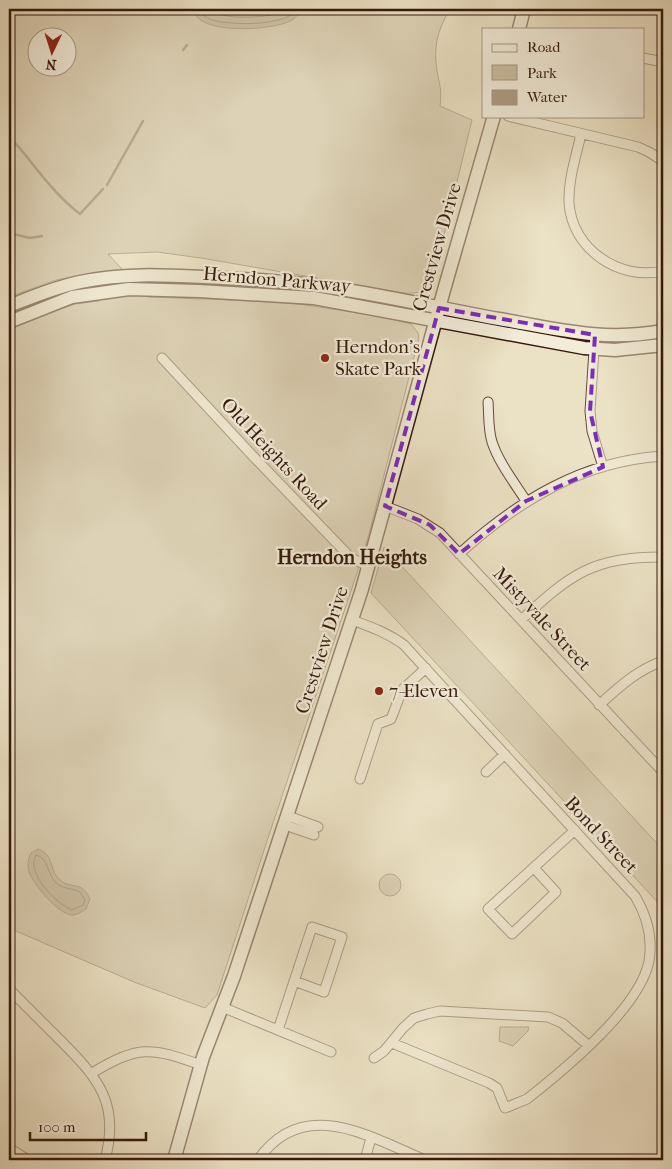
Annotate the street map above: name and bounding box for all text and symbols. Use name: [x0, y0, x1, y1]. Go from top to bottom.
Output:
north arrow: [28, 28, 78, 78]
legend: [482, 28, 644, 118]
text: Road: [527, 38, 561, 56]
text: N: [45, 56, 57, 73]
text: Park: [527, 64, 557, 82]
text: Water: [526, 88, 567, 106]
street label: Crestview Drive: [408, 180, 466, 314]
street label: Herndon Parkway: [202, 263, 353, 298]
place label: Herndon's Skate Park: [335, 336, 422, 380]
marker: Herndon's Skate Park: [319, 352, 331, 364]
street label: Old Heights Road: [216, 393, 332, 515]
district label: Herndon Heights: [277, 546, 428, 569]
street label: Mistyvale Street: [488, 563, 596, 676]
street label: Crestview Drive: [291, 583, 353, 717]
place label: 7-Eleven: [389, 680, 459, 702]
marker: 7-Eleven: [373, 685, 385, 697]
street label: Bond Street: [560, 792, 642, 878]
scale bar: [30, 1109, 146, 1141]
text: 100 m: [38, 1118, 76, 1136]

